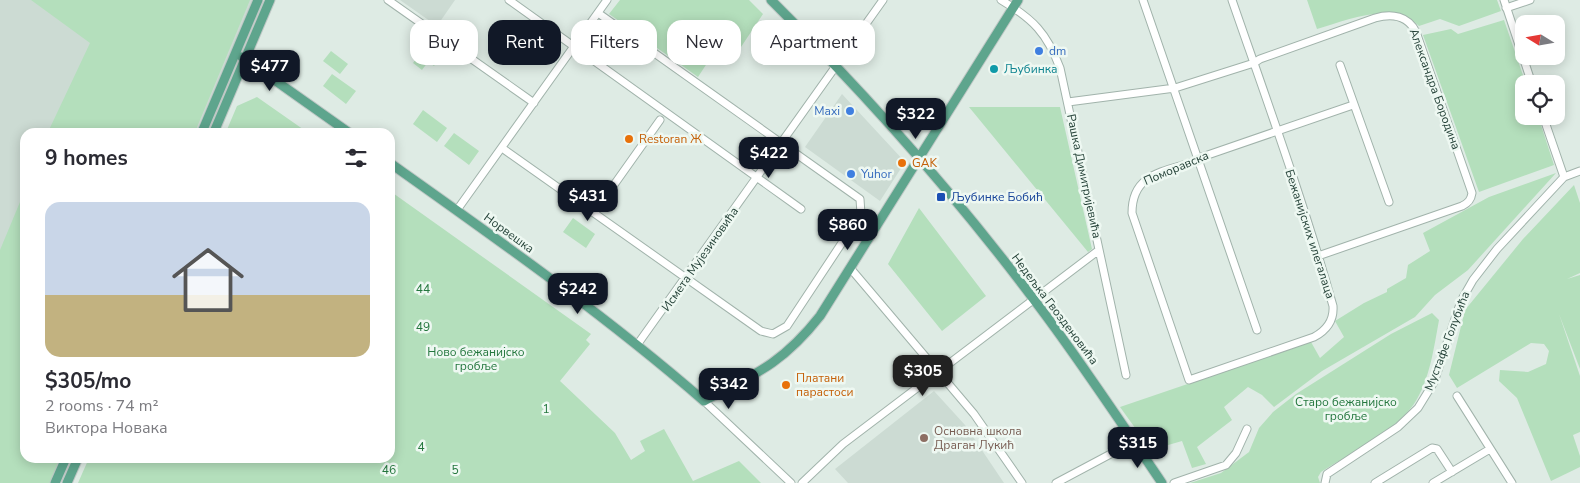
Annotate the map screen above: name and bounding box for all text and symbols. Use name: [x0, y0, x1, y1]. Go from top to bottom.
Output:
north arrow: [1515, 15, 1565, 65]
map controls: [1515, 15, 1565, 125]
chip: Buy: [410, 20, 478, 65]
chip: Rent: [488, 20, 561, 65]
chip: Filters: [571, 20, 657, 65]
chip: New: [667, 20, 741, 65]
chip: Apartment: [751, 20, 875, 65]
street label: Александра Бородина: [1406, 26, 1464, 152]
place label: dm: [1049, 43, 1066, 59]
marker: dm: [1033, 45, 1045, 57]
pin: $477: [240, 49, 300, 92]
text: $477: [251, 55, 289, 77]
place label: Љубинка: [1004, 61, 1057, 77]
marker: Љубинка: [988, 63, 1000, 75]
button: locate: [1515, 75, 1565, 125]
pin: $322: [886, 98, 946, 140]
place label: Maxi: [814, 103, 840, 119]
text: $322: [897, 103, 935, 125]
marker: Maxi: [844, 105, 856, 117]
street label: Рашка Димитријевића: [1063, 112, 1105, 240]
place label: Restoran Ж: [639, 131, 702, 147]
marker: Restoran Ж: [623, 133, 635, 145]
pin: $422: [739, 136, 799, 179]
text: $422: [750, 142, 788, 164]
text: 9 homes: [45, 144, 128, 172]
icon: filters: [342, 144, 370, 172]
street label: Поморавска: [1141, 147, 1211, 189]
place label: GAK: [912, 155, 937, 171]
marker: GAK: [896, 157, 908, 169]
place label: Yuhor: [860, 166, 893, 182]
street label: Бежанијских илегалаца: [1282, 167, 1338, 301]
marker: Yuhor: [845, 168, 857, 180]
pin: $431: [558, 180, 618, 222]
text: $431: [569, 185, 607, 207]
place label: Љубинке Бобић: [951, 189, 1043, 205]
marker: Љубинке Бобић: [935, 191, 947, 203]
street label: Исмета Мујезиновића: [658, 204, 742, 314]
pin: $860: [818, 208, 878, 251]
street label: Норвешка: [481, 209, 537, 257]
text: $860: [829, 214, 867, 236]
icon: home: [163, 235, 253, 325]
street label: Недељка Гвозденовића: [1008, 250, 1102, 368]
pin: $242: [548, 272, 608, 315]
text: $242: [559, 278, 597, 300]
park label: 44: [416, 281, 430, 297]
street label: Мустафе Голубића: [1421, 289, 1473, 393]
park label: 49: [416, 319, 430, 335]
park label: Ново бежанијско гробље: [427, 344, 525, 374]
pin: $305: [893, 354, 953, 397]
text: $305: [904, 360, 942, 382]
text: $305/mo: [45, 367, 131, 395]
pin: $342: [699, 368, 759, 410]
place label: Платани парастоси: [796, 370, 854, 400]
text: $342: [710, 373, 748, 395]
marker: Платани парастоси: [780, 379, 792, 391]
park label: Старо бежанијско гробље: [1295, 394, 1397, 424]
text: 2 rooms · 74 m²: [45, 395, 158, 417]
park label: 1: [542, 401, 550, 417]
text: Виктора Новака: [45, 417, 168, 439]
place label: Основна школа Драган Лукић: [934, 423, 1022, 453]
pin: $315: [1108, 426, 1168, 469]
marker: Основна школа Драган Лукић: [918, 432, 930, 444]
text: $315: [1119, 432, 1157, 454]
park label: 4: [417, 439, 425, 455]
park label: 46: [382, 462, 396, 478]
park label: 5: [451, 462, 459, 478]

